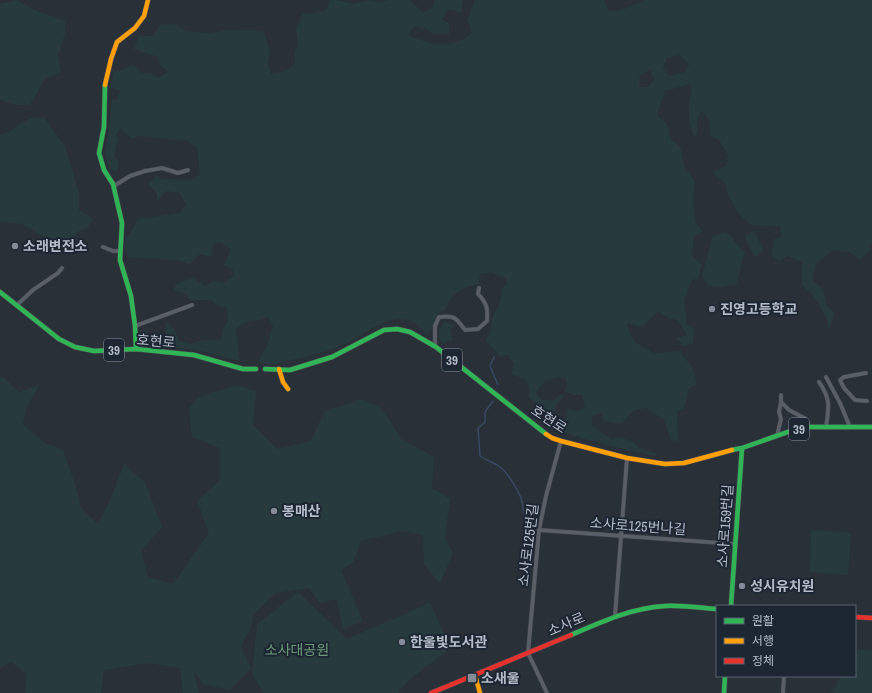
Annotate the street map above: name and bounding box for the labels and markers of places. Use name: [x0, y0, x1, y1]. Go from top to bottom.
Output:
place label: 소래변전소: [23, 237, 88, 255]
marker: 소래변전소: [10, 241, 20, 251]
place label: 진영고등학교: [720, 300, 797, 318]
marker: 진영고등학교: [707, 304, 717, 314]
place label: 봉매산: [282, 502, 321, 520]
marker: 봉매산: [269, 506, 279, 516]
place label: 성시유치원: [750, 577, 814, 595]
marker: 성시유치원: [737, 581, 747, 591]
place label: 한울빛도서관: [410, 633, 487, 651]
marker: 한울빛도서관: [397, 637, 407, 647]
place label: 소새울: [481, 669, 520, 687]
marker: 소새울: [466, 672, 478, 684]

